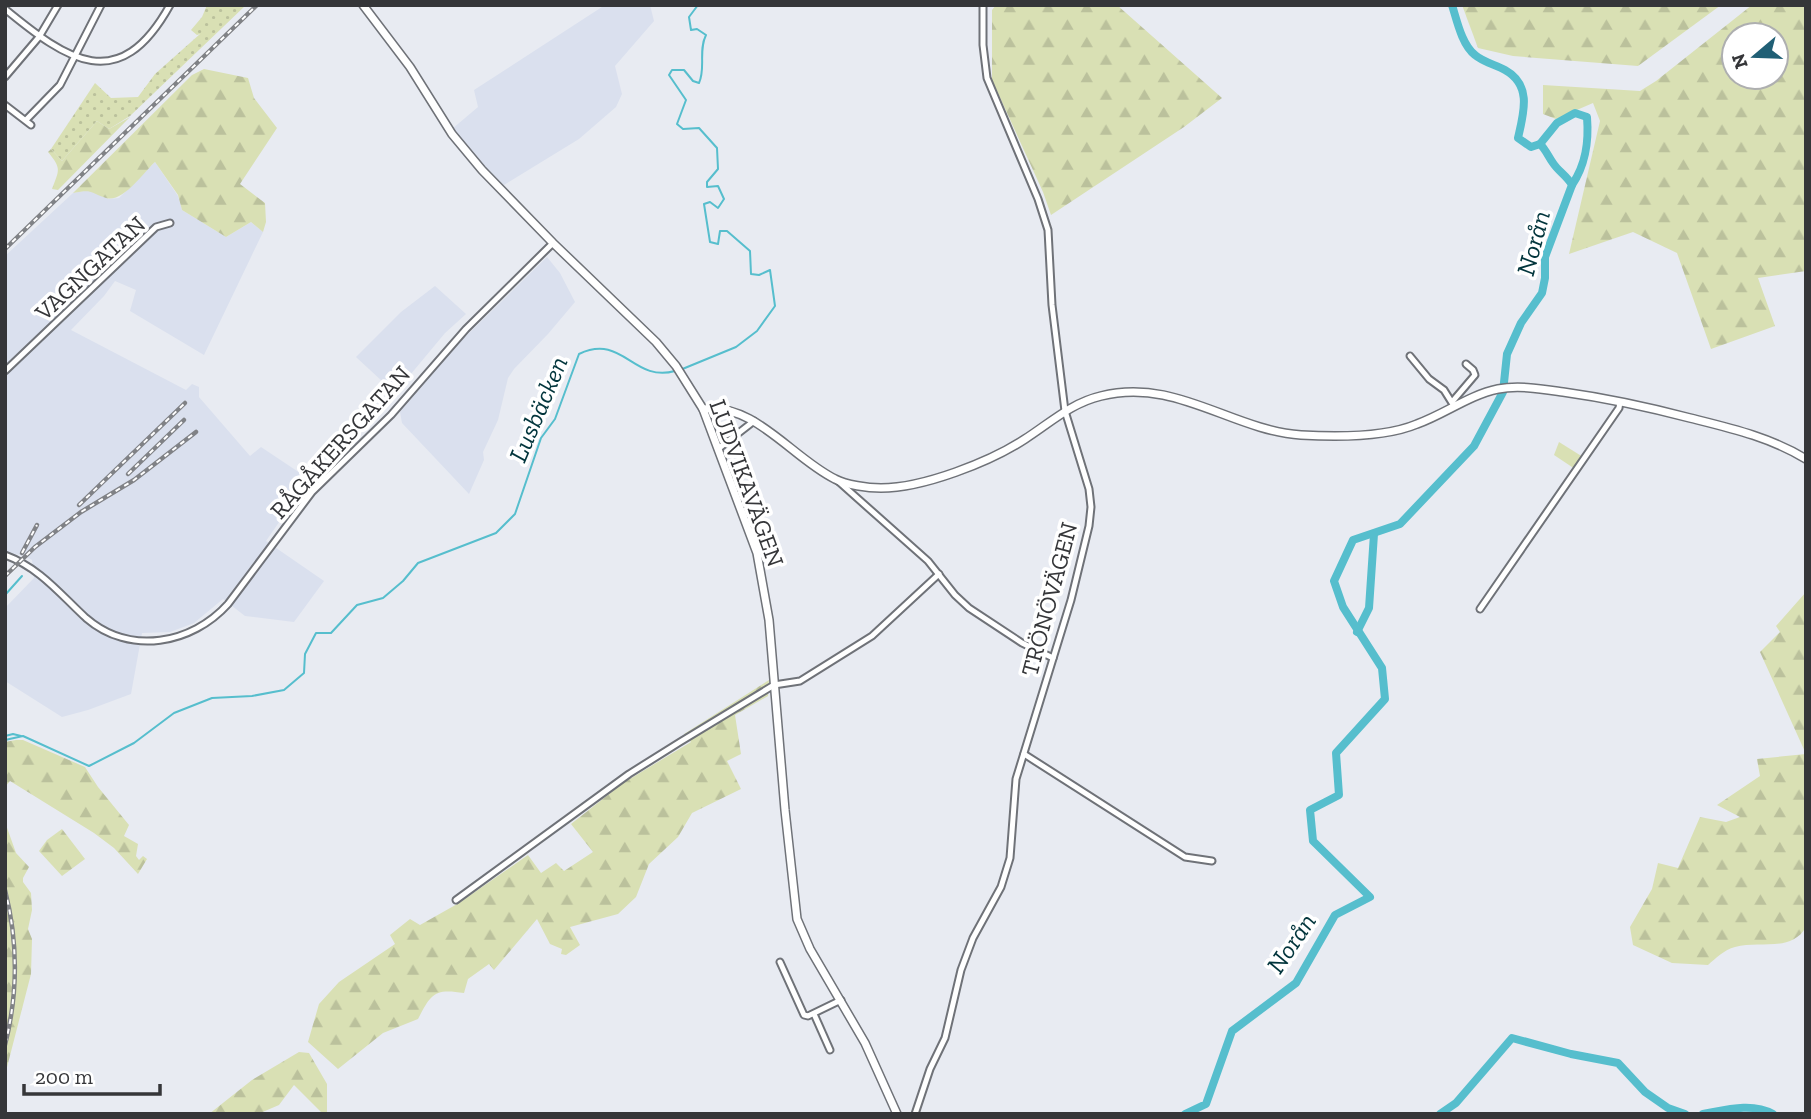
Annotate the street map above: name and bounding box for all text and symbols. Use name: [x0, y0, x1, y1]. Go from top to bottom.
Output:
north arrow: [1720, 21, 1790, 91]
text: N: [1726, 51, 1753, 72]
water label: Norån: [1509, 207, 1557, 279]
street label: VAGNGATAN: [28, 210, 151, 327]
water label: Lusbäcken: [501, 351, 575, 467]
street label: RÅGÅKERSGATAN: [264, 359, 416, 525]
street label: LUDVIKAVÄGEN: [703, 395, 791, 571]
street label: TRÖNÖVÄGEN: [1015, 519, 1083, 679]
water label: Norån: [1259, 907, 1323, 979]
scale bar: [24, 1052, 161, 1096]
text: 200 m: [35, 1064, 93, 1089]

